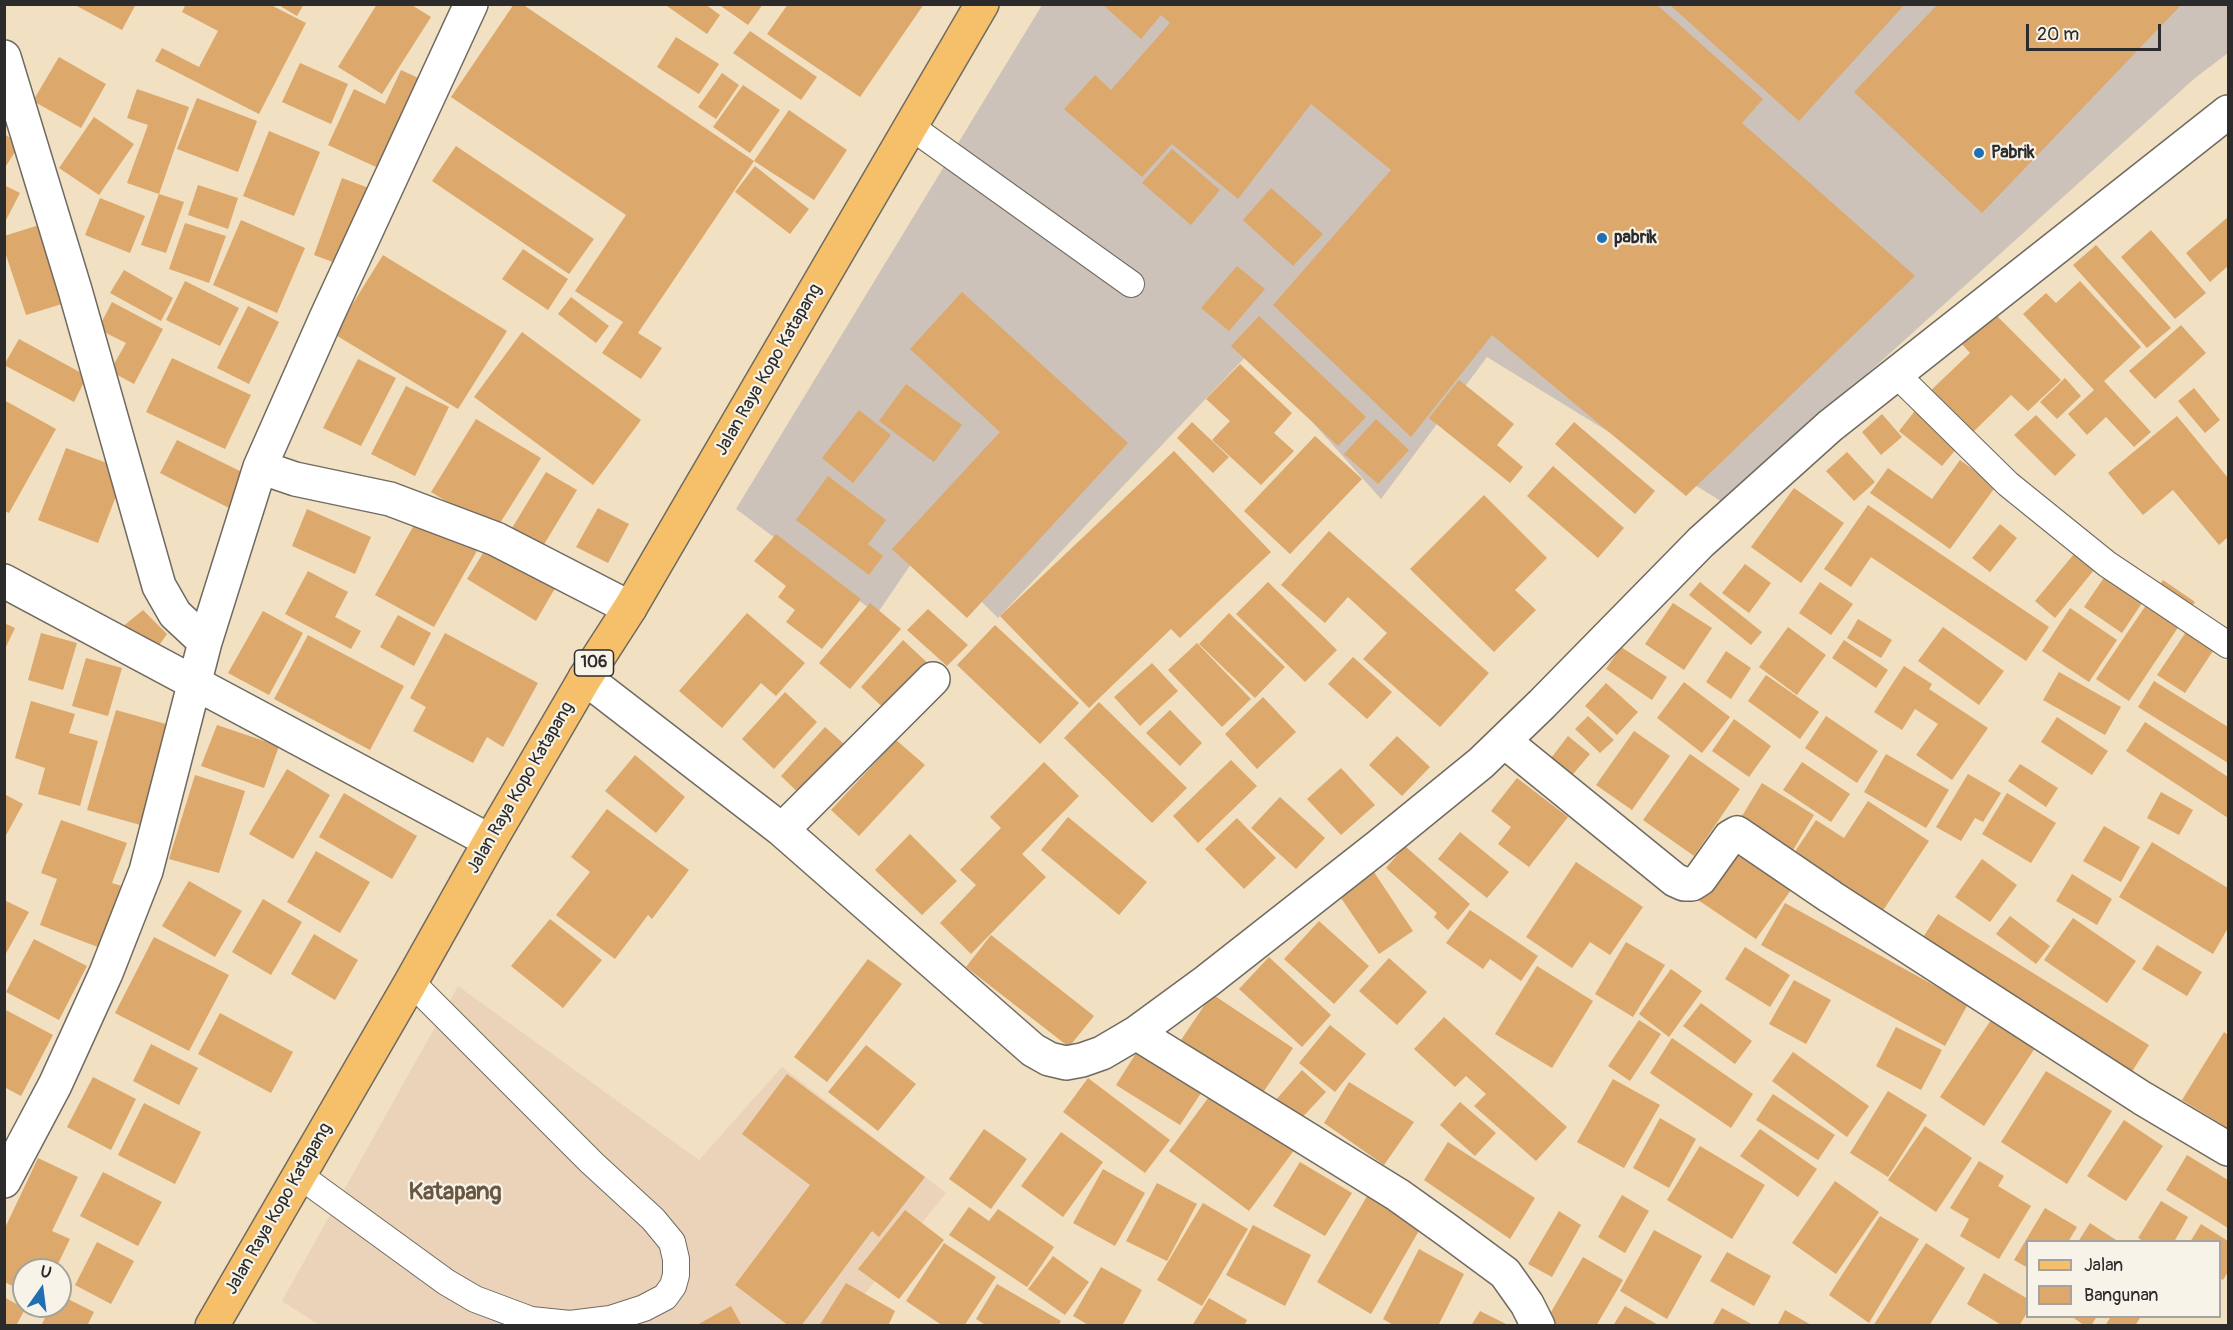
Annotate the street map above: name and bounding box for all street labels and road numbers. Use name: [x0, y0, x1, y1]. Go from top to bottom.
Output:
street label: Jalan Raya Kopo Katapang: [711, 280, 827, 460]
road number: 106: [574, 650, 614, 676]
street label: Jalan Raya Kopo Katapang: [463, 698, 579, 878]
street label: Jalan Raya Kopo Katapang: [221, 1119, 337, 1299]

